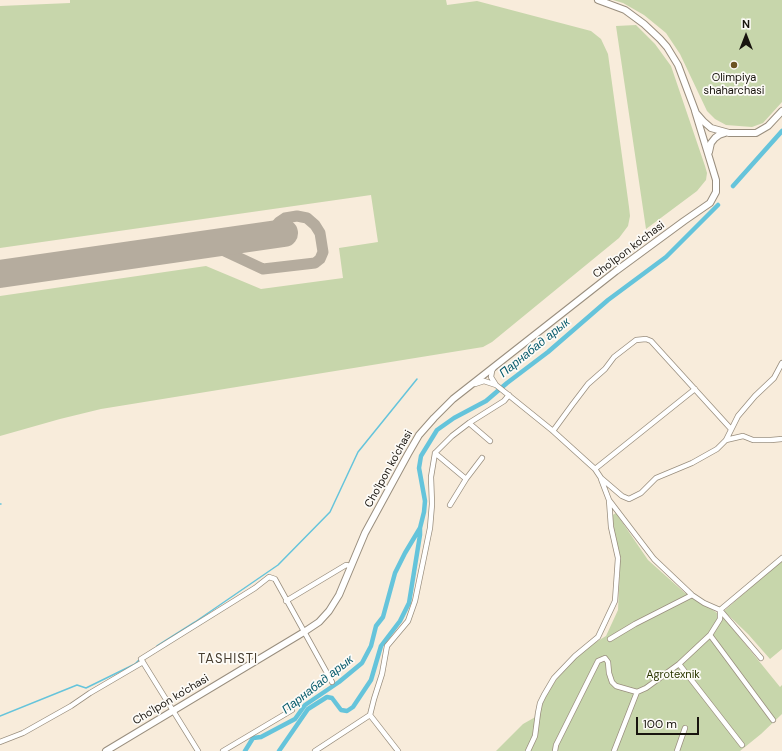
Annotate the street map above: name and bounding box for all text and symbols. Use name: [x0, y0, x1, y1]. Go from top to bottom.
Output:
north arrow: [726, 16, 766, 56]
text: N: [742, 17, 750, 31]
marker: Olimpiya shaharchasi: [729, 60, 739, 70]
place label: Olimpiya shaharchasi: [704, 71, 764, 97]
street label: Cho'lpon ko'chasi: [591, 219, 667, 281]
water label: Парнабад арык: [497, 315, 573, 381]
street label: Cho'lpon ko'chasi: [362, 428, 416, 510]
district label: TASHISTI: [198, 652, 258, 668]
water label: Парнабад арык: [279, 653, 357, 717]
park label: Agrotexnik: [646, 668, 700, 682]
street label: Cho'lpon ko'chasi: [131, 672, 211, 728]
scale bar: [638, 709, 701, 735]
text: 100 m: [643, 716, 677, 732]

